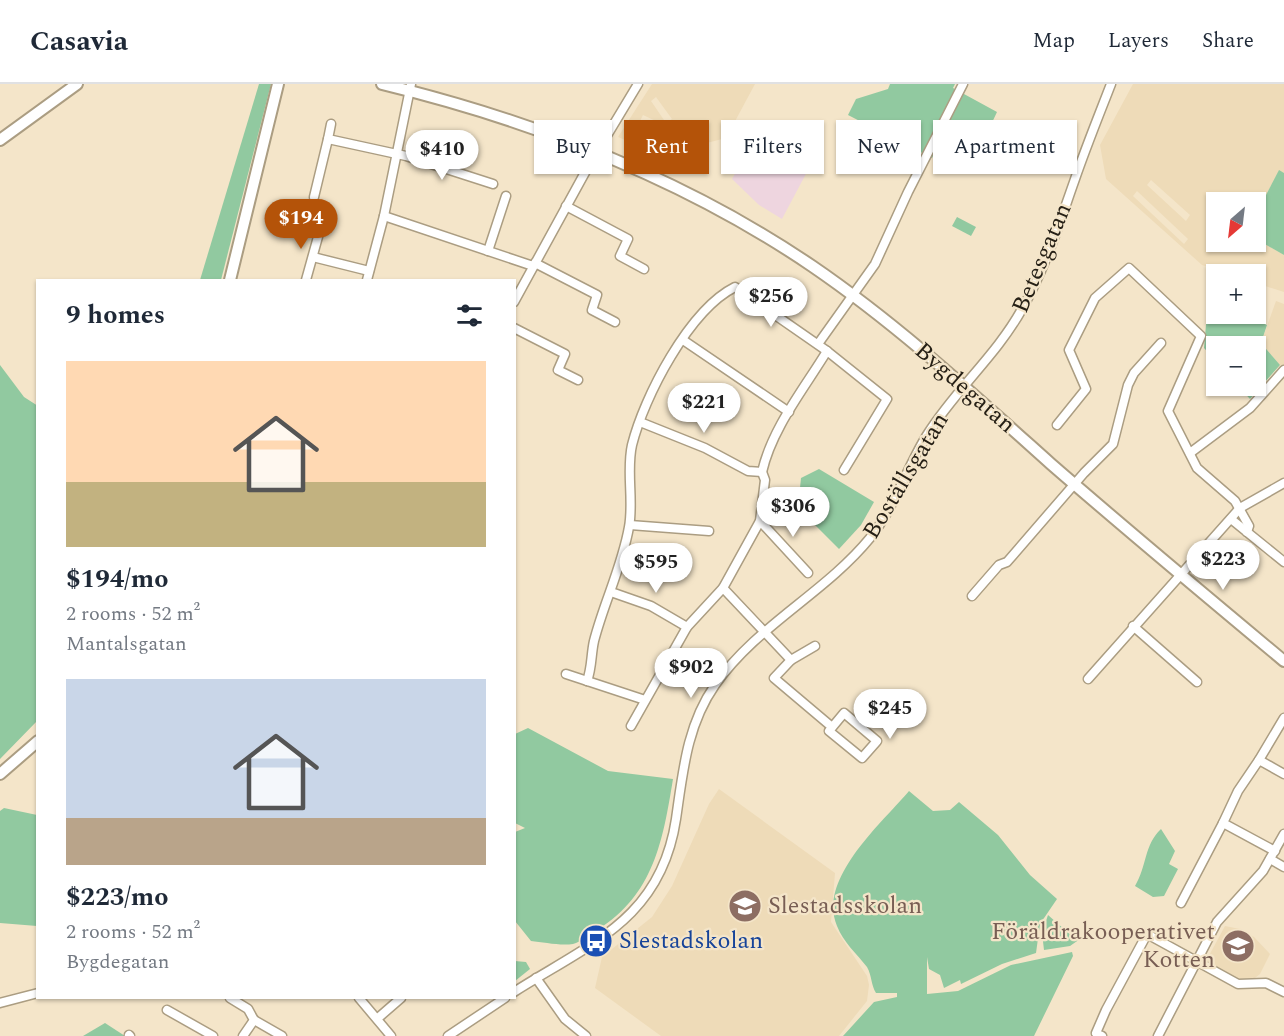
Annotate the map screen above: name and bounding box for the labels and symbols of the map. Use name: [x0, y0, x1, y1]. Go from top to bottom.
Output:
pin: $410: [406, 130, 478, 181]
north arrow: [1206, 192, 1266, 252]
street label: Betesgatan: [1003, 197, 1081, 319]
pin: $194: [265, 199, 337, 250]
pin: $256: [735, 277, 807, 328]
street label: Bygdegatan: [906, 334, 1024, 442]
pin: $221: [668, 383, 740, 434]
street label: Boställsgatan: [854, 406, 958, 546]
pin: $306: [757, 487, 829, 538]
pin: $223: [1187, 540, 1259, 591]
pin: $595: [620, 543, 692, 594]
pin: $902: [655, 648, 727, 699]
pin: $245: [854, 689, 926, 740]
school or university icon: Slestadsskolan: [727, 888, 763, 924]
place label: Slestadsskolan: [768, 888, 922, 924]
place label: Föräldrakooperativet Kotten: [991, 914, 1215, 978]
bus stop icon: Slestadskolan: [578, 923, 614, 959]
place label: Slestadskolan: [619, 923, 763, 959]
school or university icon: Föräldrakooperativet Kotten: [1220, 928, 1256, 964]

